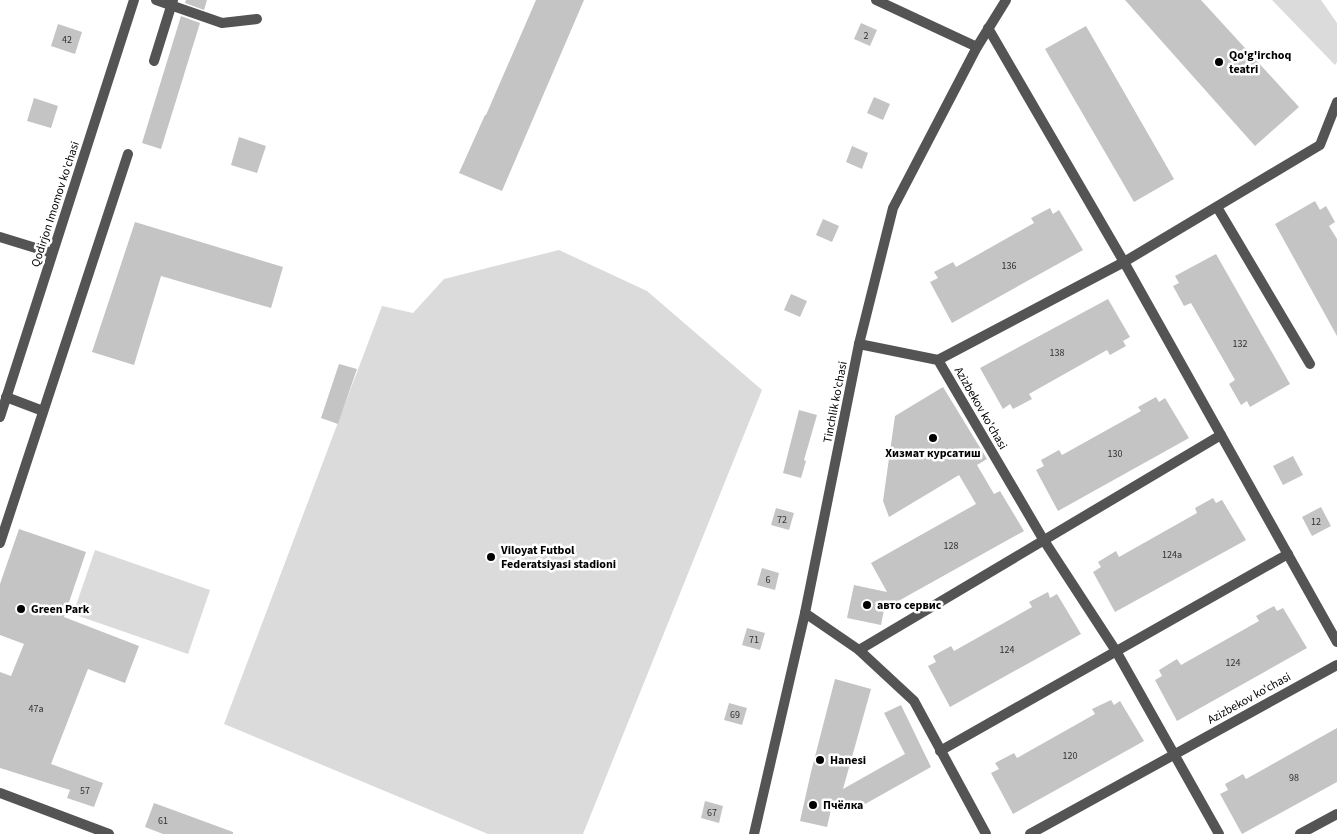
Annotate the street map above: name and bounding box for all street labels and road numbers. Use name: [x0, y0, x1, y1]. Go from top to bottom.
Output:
street label: Qodirjon Imomov ko'chasi: [27, 139, 84, 269]
street label: Tinchlik ko'chasi: [819, 360, 852, 444]
street label: Azizbekov ko'chasi: [950, 364, 1011, 453]
street label: Azizbekov ko'chasi: [1204, 668, 1294, 728]

